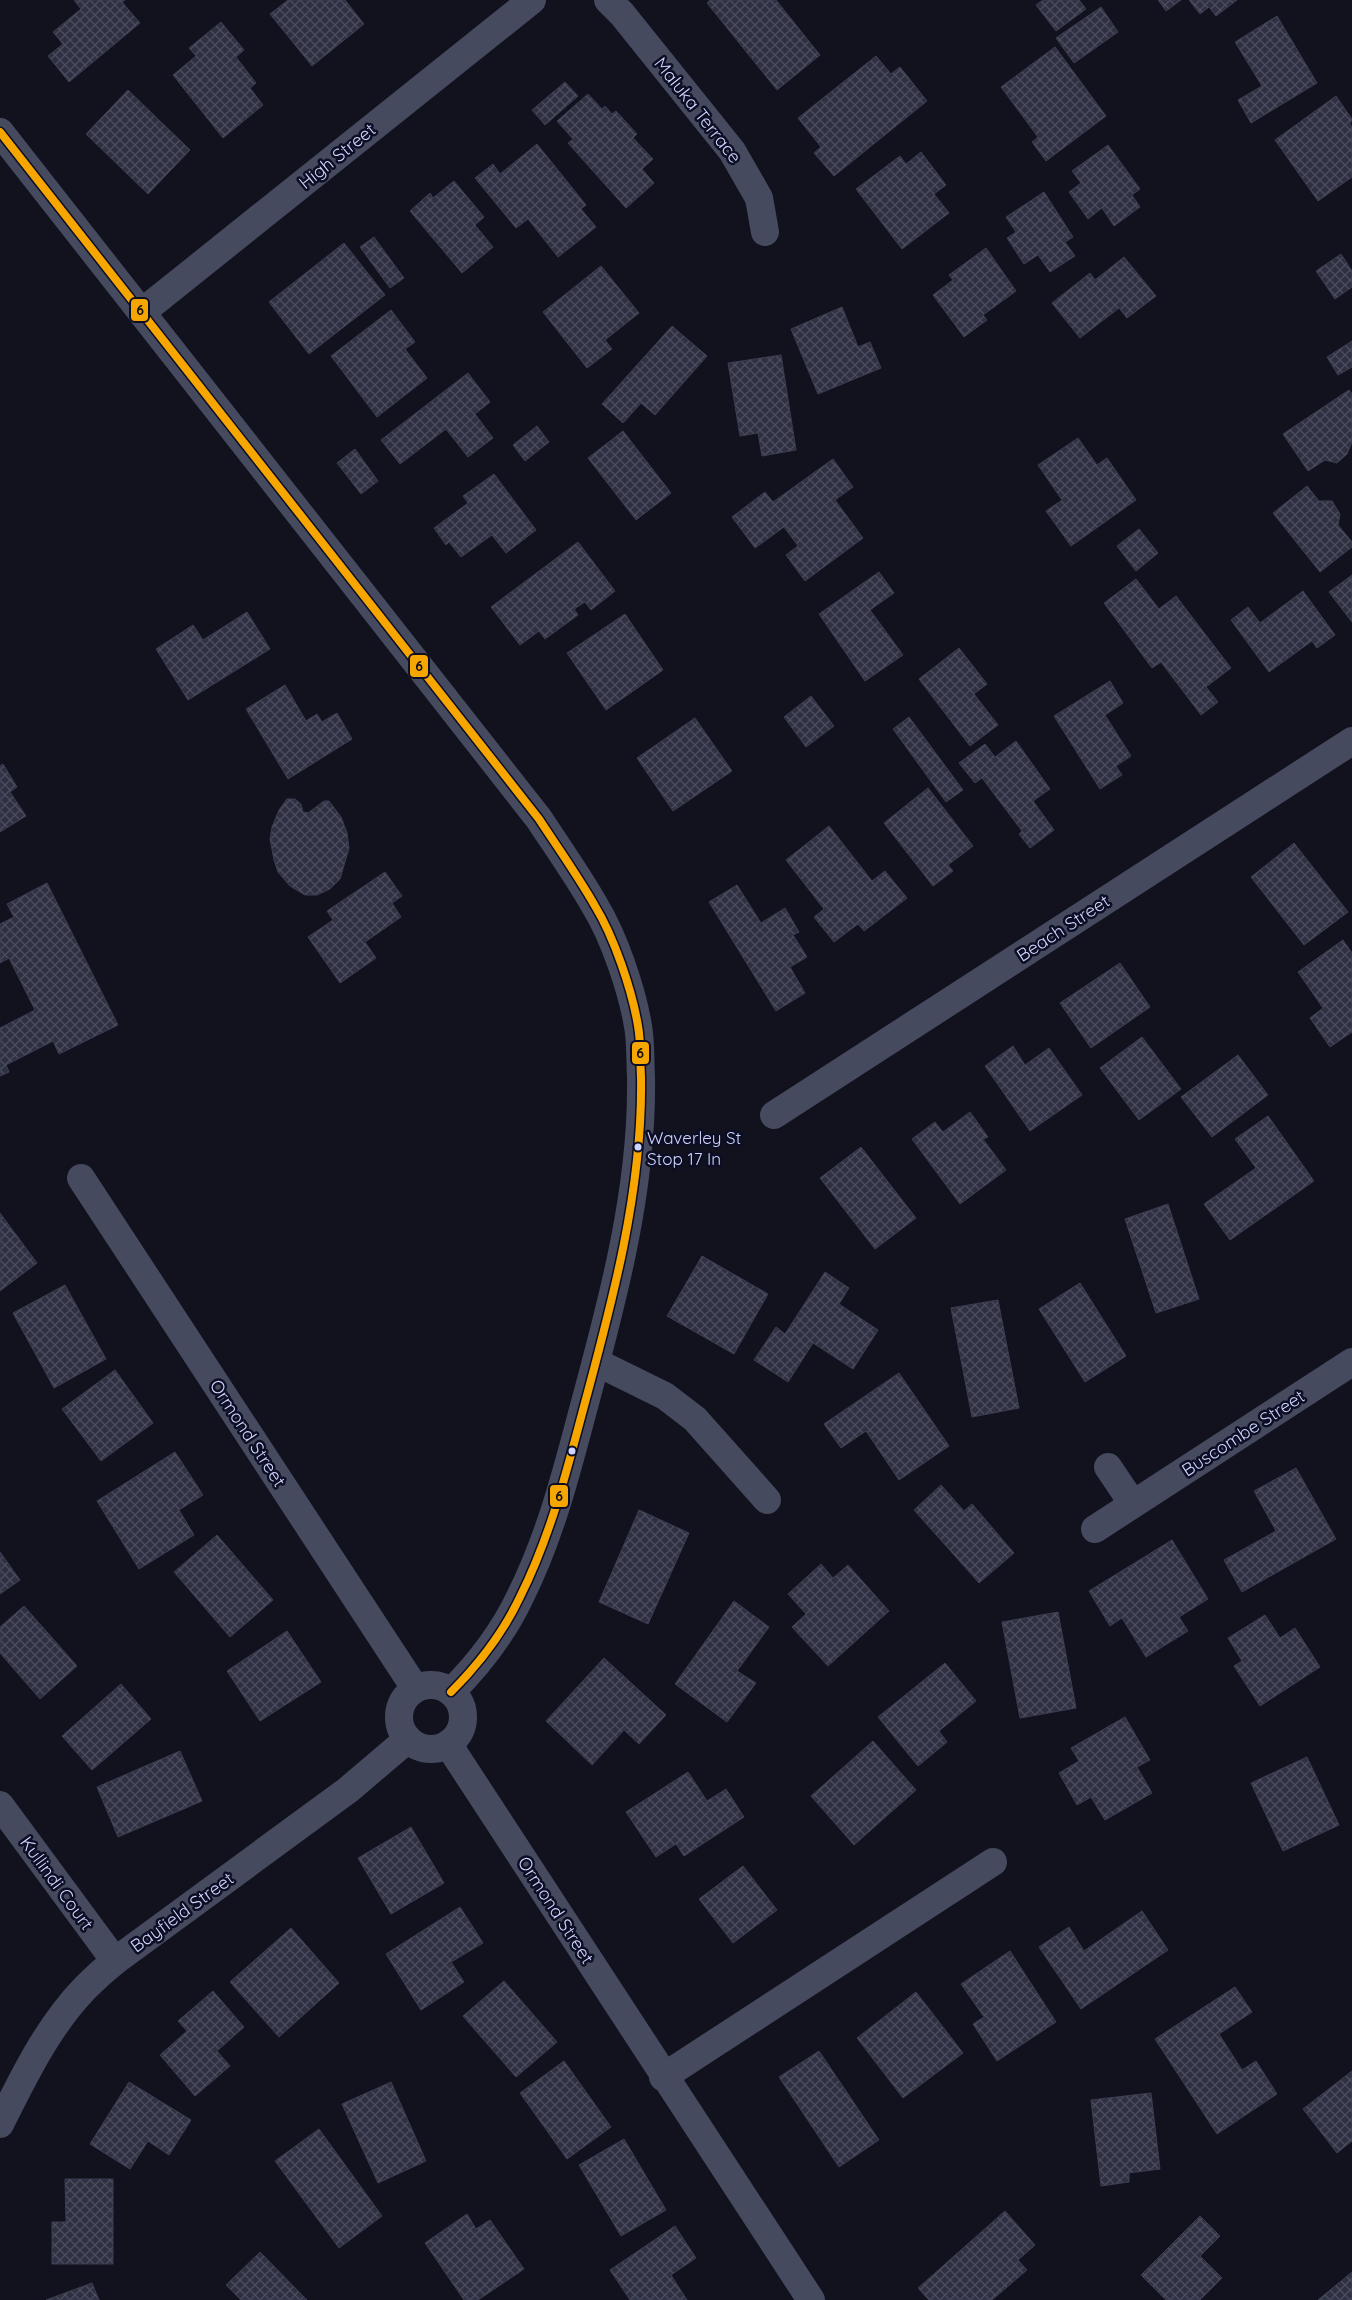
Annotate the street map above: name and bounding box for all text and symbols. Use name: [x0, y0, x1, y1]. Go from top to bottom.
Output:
street label: Maluka Terrace: [649, 52, 747, 168]
street label: High Street: [294, 118, 380, 194]
line badge: 6: [130, 298, 149, 322]
text: 6: [136, 301, 144, 319]
line badge: 6: [409, 654, 429, 678]
text: 6: [415, 657, 423, 675]
street label: Beach Street: [1012, 889, 1114, 967]
line badge: 6: [631, 1041, 650, 1065]
text: 6: [636, 1044, 644, 1062]
place label: Waverley St Stop 17 In: [647, 1127, 742, 1169]
marker: Waverley St Stop 17 In: [633, 1142, 643, 1152]
street label: Ormond Street: [205, 1375, 291, 1491]
street label: Buscombe Street: [1177, 1385, 1309, 1481]
unlabelled marker: [567, 1446, 577, 1456]
line badge: 6: [549, 1484, 569, 1508]
text: 6: [555, 1487, 563, 1505]
street label: Kullindi Court: [15, 1832, 99, 1934]
street label: Ormond Street: [513, 1852, 599, 1968]
street label: Bayfield Street: [126, 1867, 238, 1957]

